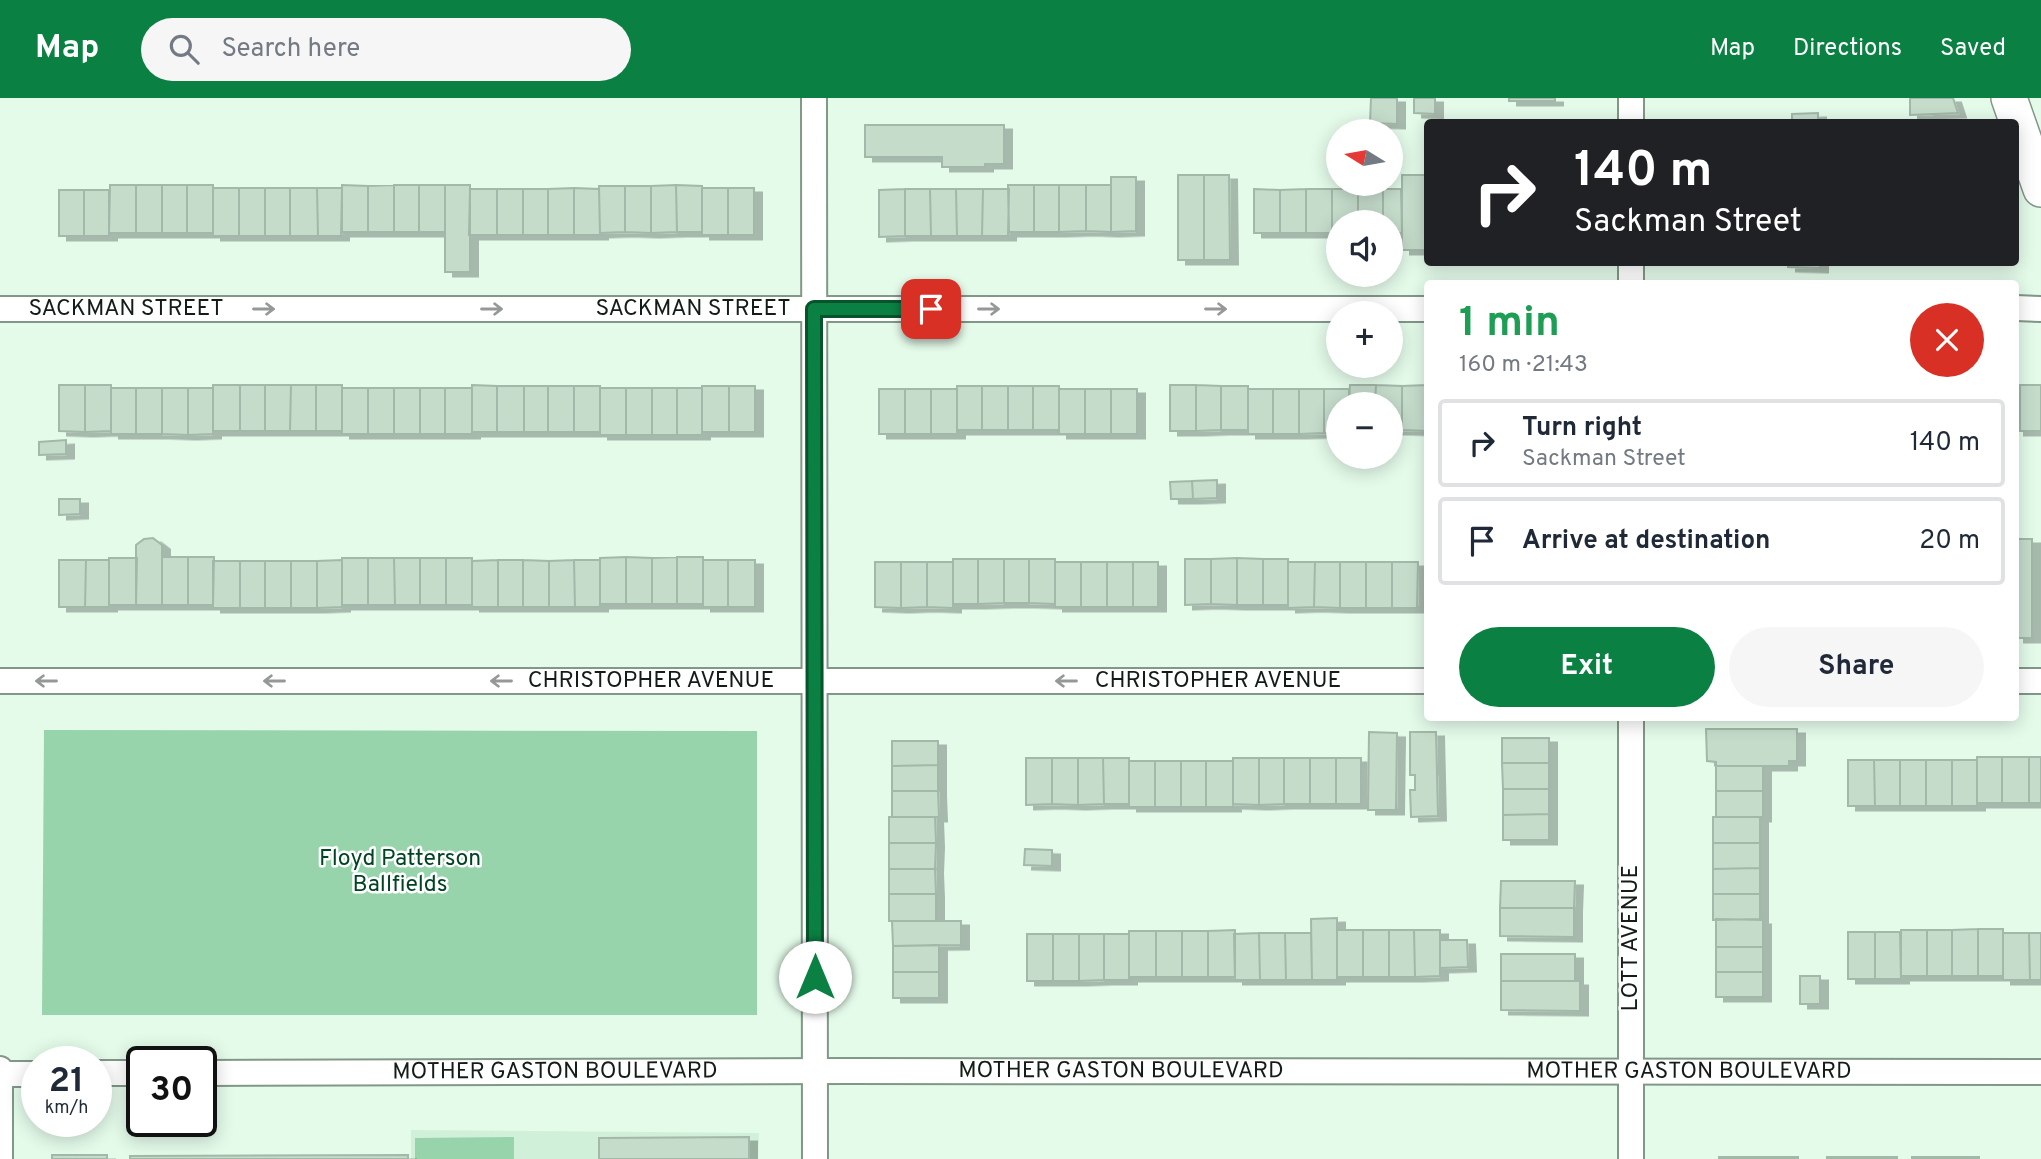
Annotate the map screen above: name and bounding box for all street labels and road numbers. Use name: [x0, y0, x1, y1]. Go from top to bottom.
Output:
street label: SACKMAN STREET: [28, 295, 224, 324]
street label: SACKMAN STREET: [595, 295, 791, 324]
street label: CHRISTOPHER AVENUE: [528, 667, 774, 696]
street label: CHRISTOPHER AVENUE: [1095, 667, 1341, 696]
street label: LOTT AVENUE: [1617, 865, 1646, 1011]
street label: MOTHER GASTON BOULEVARD: [392, 1057, 718, 1087]
street label: MOTHER GASTON BOULEVARD: [958, 1057, 1284, 1086]
street label: MOTHER GASTON BOULEVARD: [1526, 1057, 1852, 1086]

